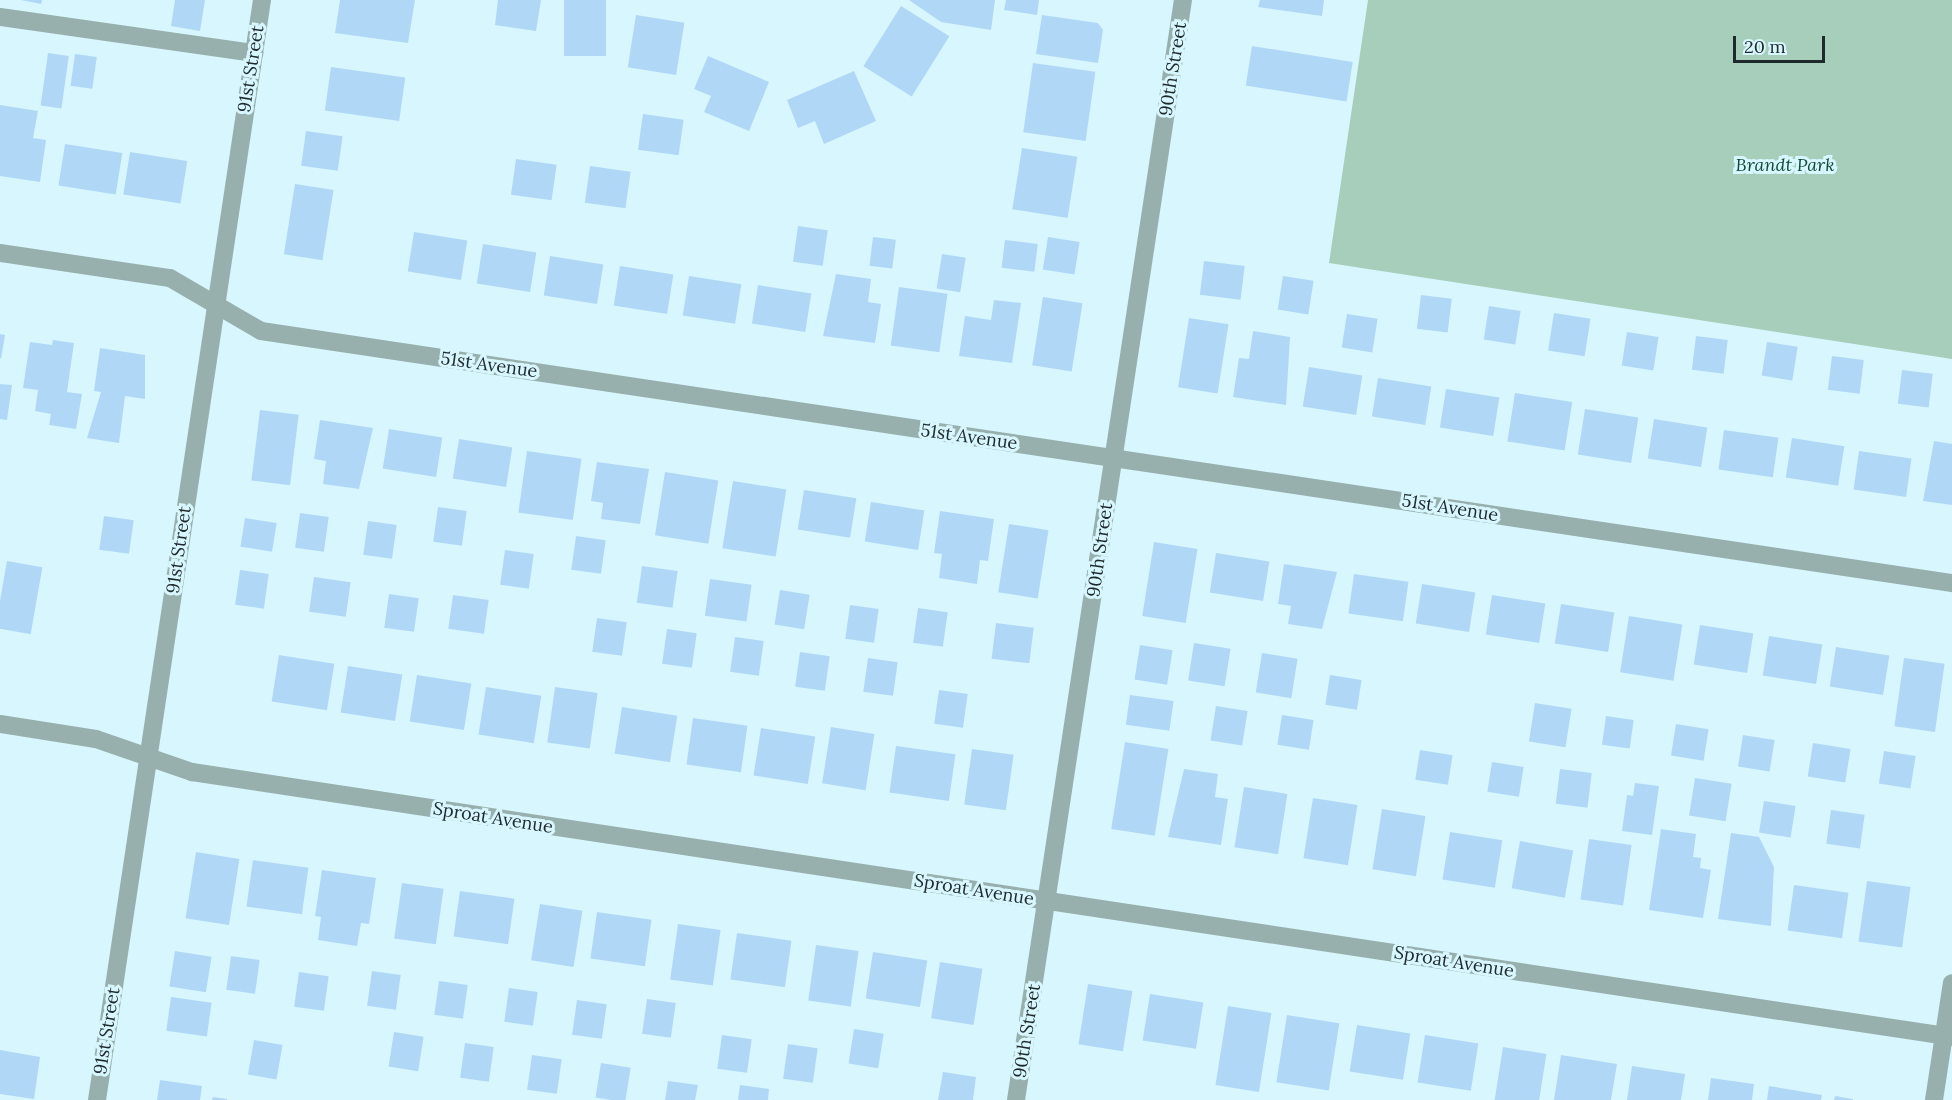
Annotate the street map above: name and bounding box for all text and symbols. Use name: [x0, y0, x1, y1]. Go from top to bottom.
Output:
street label: 90th Street: [1155, 20, 1191, 118]
street label: 91st Street: [233, 24, 269, 114]
scale bar: [1736, 24, 1828, 62]
text: 20 m: [1744, 35, 1786, 58]
park label: Brandt Park: [1736, 154, 1834, 176]
street label: 51st Avenue: [439, 348, 539, 382]
street label: 51st Avenue: [919, 420, 1019, 454]
street label: 51st Avenue: [1400, 490, 1500, 526]
street label: 90th Street: [1083, 501, 1117, 599]
street label: 91st Street: [162, 505, 196, 595]
street label: Sproat Avenue: [432, 798, 554, 838]
street label: Sproat Avenue: [913, 870, 1035, 910]
street label: Sproat Avenue: [1393, 942, 1515, 982]
street label: 90th Street: [1009, 982, 1045, 1080]
street label: 91st Street: [89, 986, 125, 1076]

